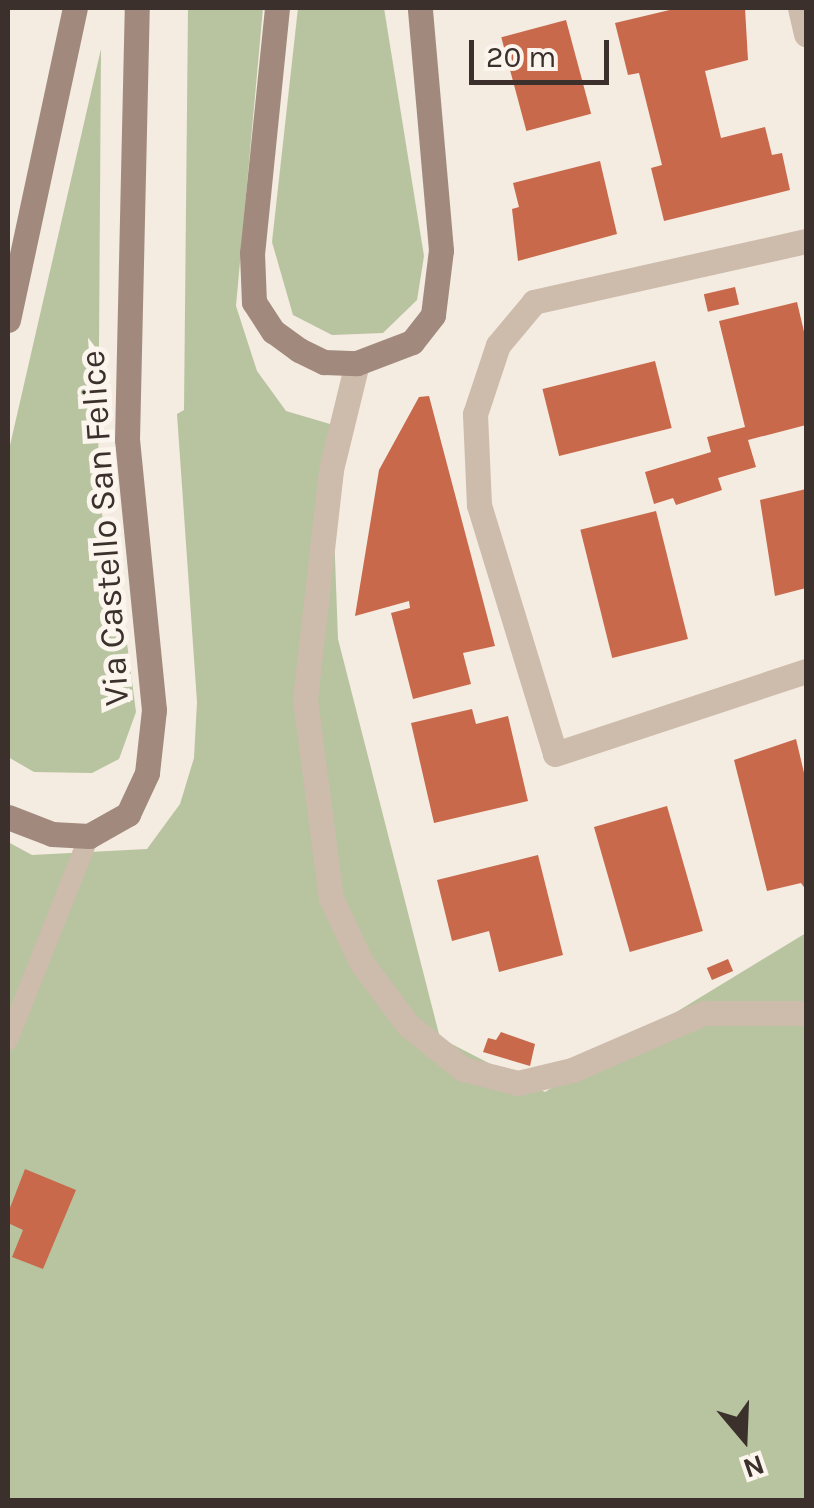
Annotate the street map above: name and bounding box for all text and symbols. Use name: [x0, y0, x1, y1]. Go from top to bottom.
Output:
scale bar: [474, 20, 614, 82]
text: 20 m: [486, 39, 556, 75]
street label: Via Castello San Felice: [72, 349, 138, 707]
north arrow: [694, 1388, 794, 1488]
text: N: [739, 1448, 769, 1486]

